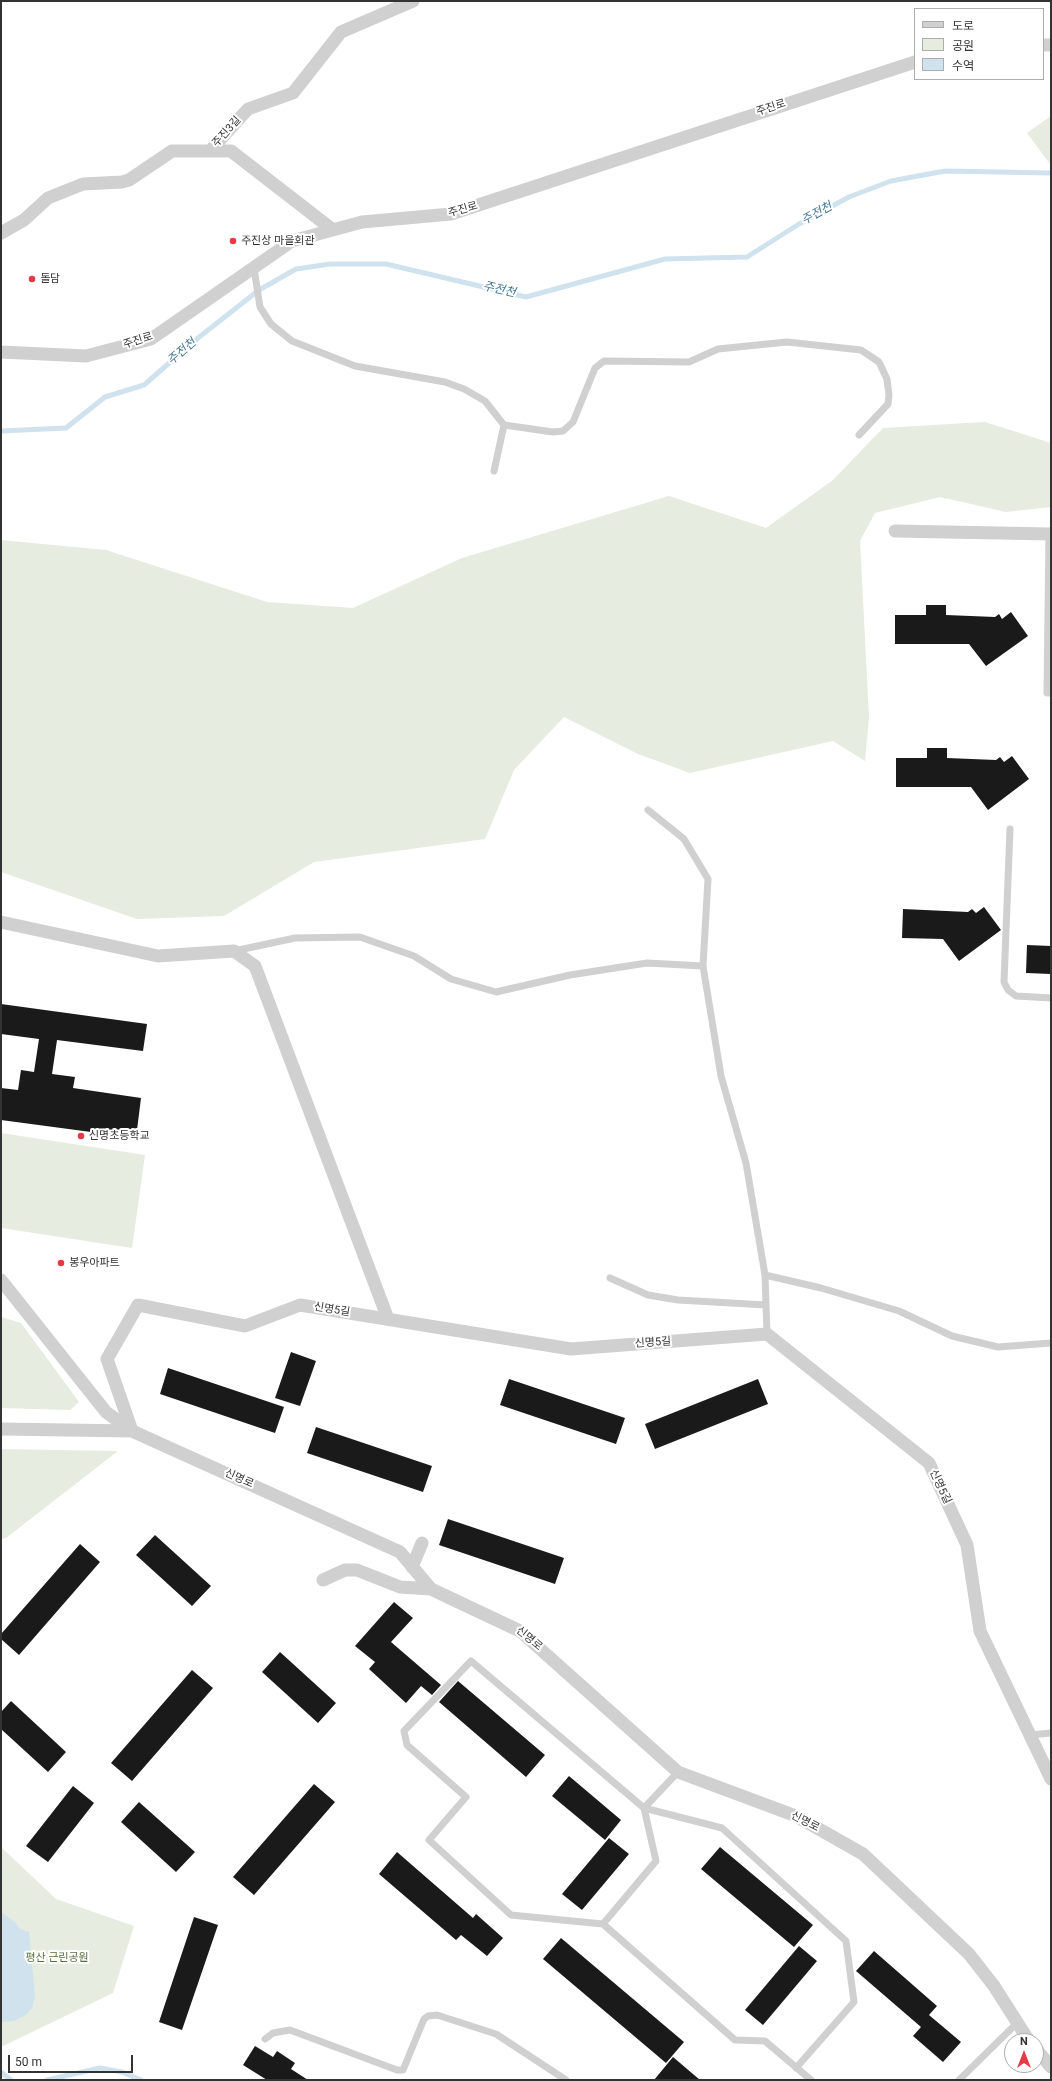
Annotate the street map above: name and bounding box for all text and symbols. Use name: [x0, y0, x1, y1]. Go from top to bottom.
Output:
legend: [914, 8, 1044, 80]
text: 도로: [952, 19, 974, 33]
text: 공원: [952, 39, 974, 53]
text: 수역: [952, 59, 974, 73]
street label: 주진로: [755, 97, 787, 119]
street label: 주진3길: [210, 114, 244, 150]
street label: 주진로: [447, 199, 479, 221]
water label: 주전천: [799, 200, 835, 228]
place label: 주진상 마을회관: [241, 234, 315, 248]
marker: 주진상 마을회관: [228, 236, 238, 246]
place label: 돌담: [40, 272, 60, 286]
marker: 돌담: [27, 274, 37, 284]
water label: 주전천: [481, 279, 517, 301]
street label: 주진로: [122, 330, 154, 352]
water label: 주전천: [165, 336, 199, 368]
place label: 신명초등학교: [89, 1129, 150, 1143]
marker: 신명초등학교: [76, 1131, 86, 1141]
place label: 봉우아파트: [69, 1256, 120, 1270]
marker: 봉우아파트: [56, 1258, 66, 1268]
street label: 신명5길: [313, 1301, 351, 1319]
street label: 신명5길: [634, 1335, 672, 1351]
street label: 신명로: [222, 1467, 256, 1491]
street label: 신명5길: [926, 1468, 954, 1506]
street label: 신명로: [513, 1624, 545, 1654]
street label: 신명로: [788, 1809, 822, 1835]
park label: 평산 근린공원: [25, 1951, 89, 1965]
north arrow: [1004, 2033, 1044, 2073]
text: N: [1020, 2035, 1028, 2048]
scale bar: [10, 2047, 135, 2073]
text: 50 m: [15, 2055, 42, 2069]

